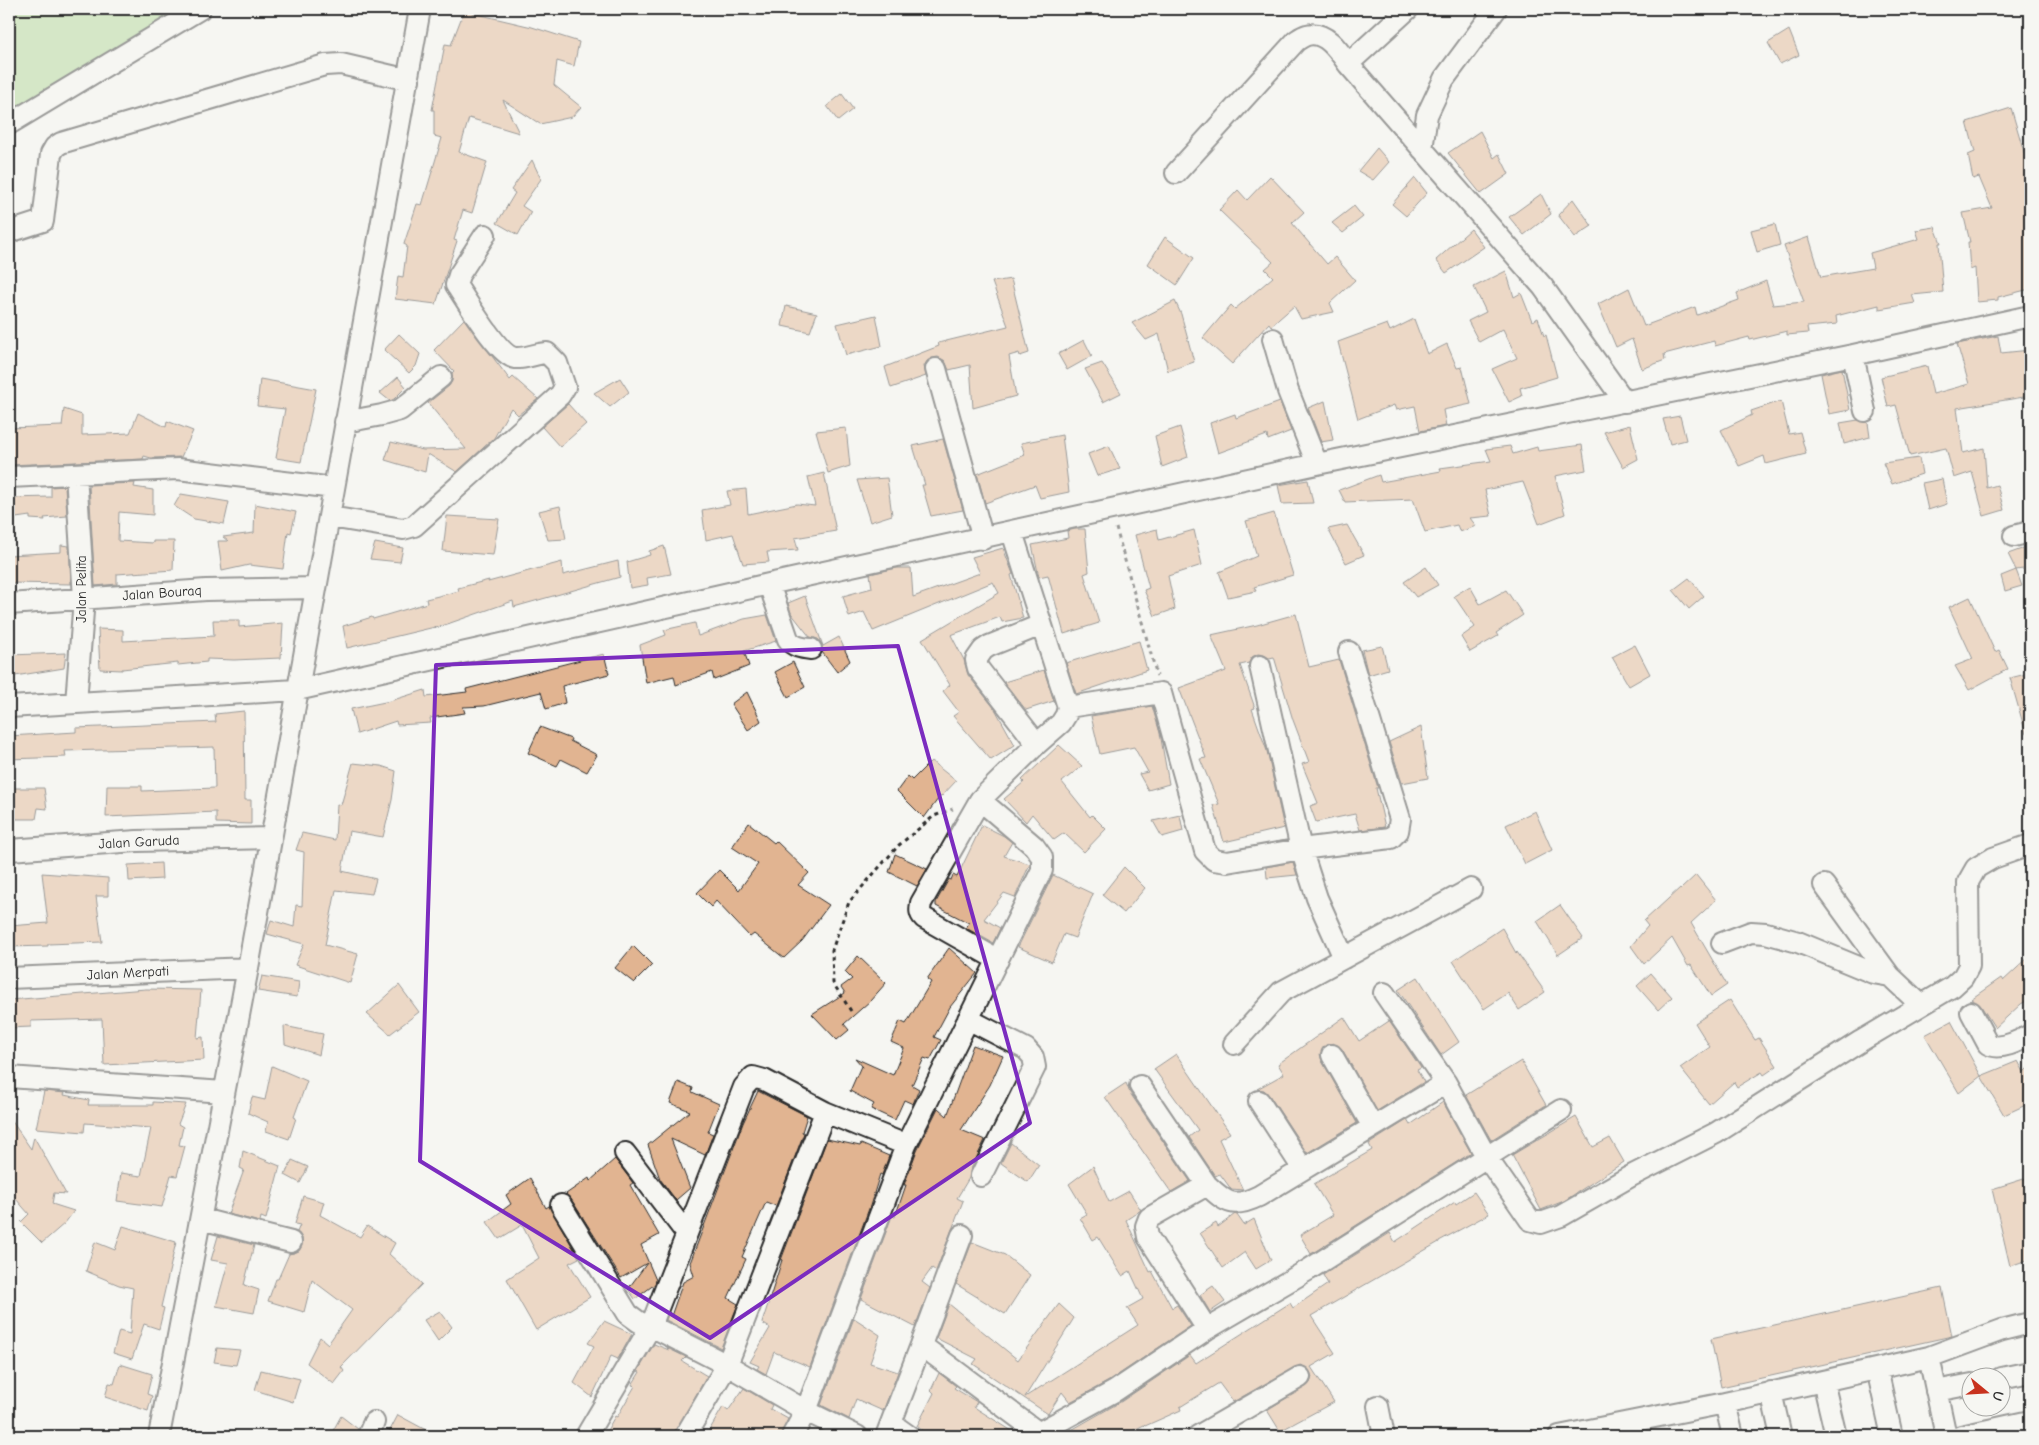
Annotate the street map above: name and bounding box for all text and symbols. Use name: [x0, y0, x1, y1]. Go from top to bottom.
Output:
street label: Jalan Pelita: [73, 555, 90, 623]
street label: Jalan Bouraq: [122, 582, 202, 604]
street label: Jalan Garuda: [98, 831, 180, 853]
street label: Jalan Merpati: [86, 962, 170, 984]
north arrow: [1962, 1368, 2012, 1418]
text: U: [1988, 1389, 2007, 1403]

